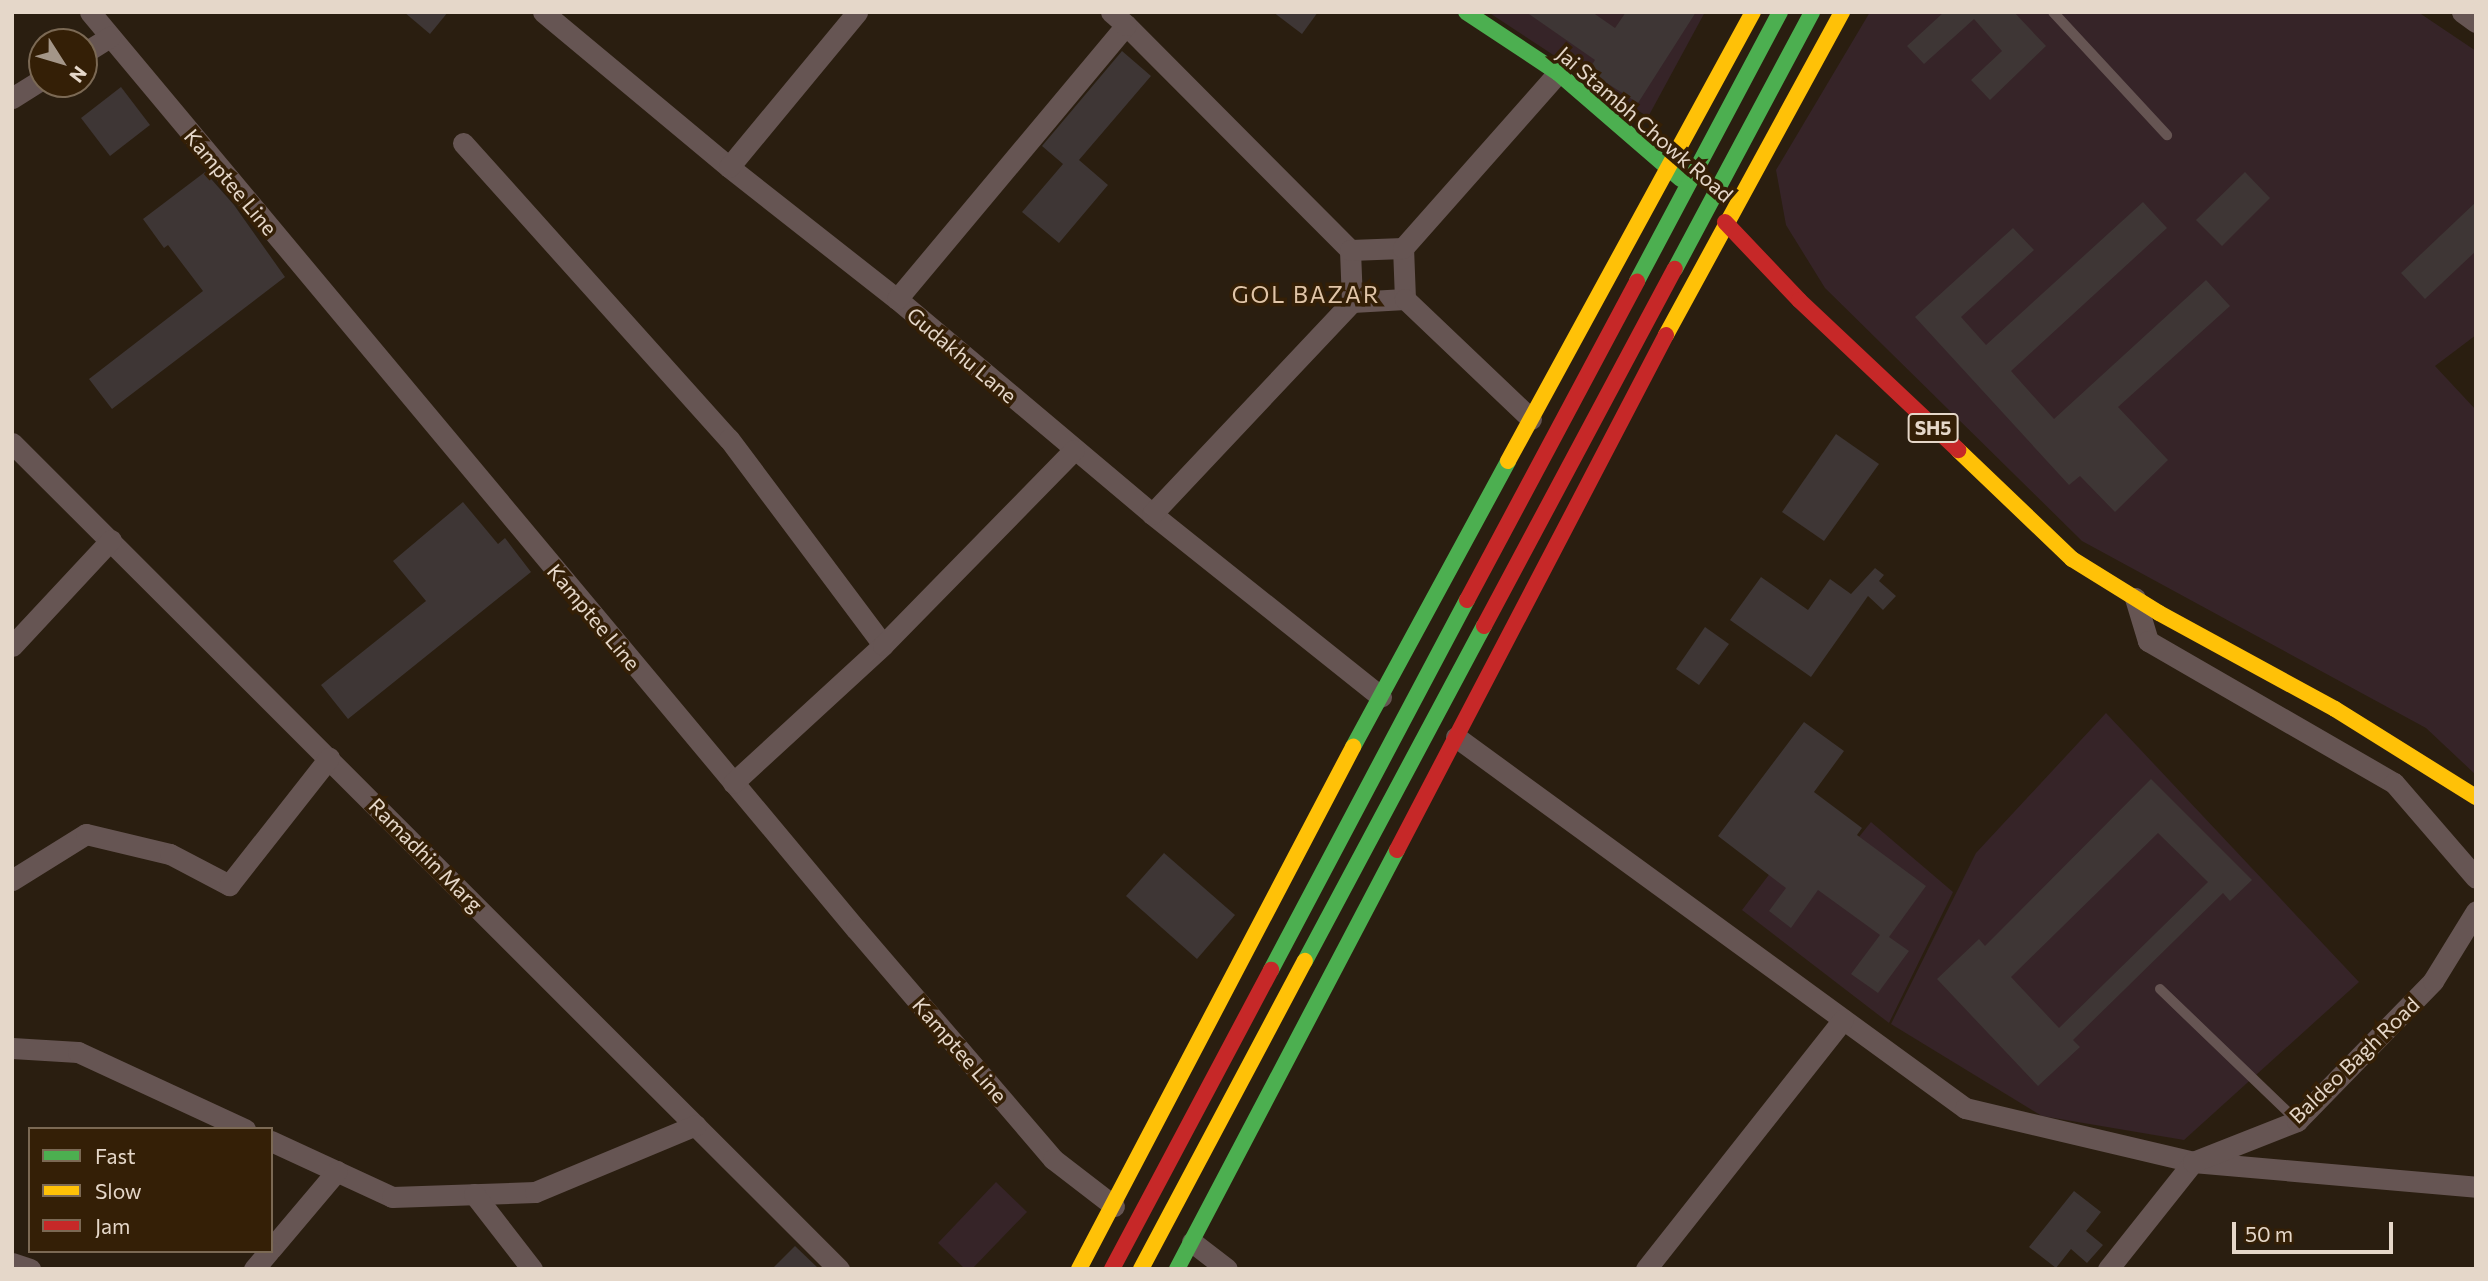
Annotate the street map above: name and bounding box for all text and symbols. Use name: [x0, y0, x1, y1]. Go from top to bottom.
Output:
north arrow: [28, 28, 98, 98]
street label: Jai Stambh Chowk Road: [1552, 41, 1738, 207]
text: N: [65, 62, 92, 87]
street label: Kamptee Line: [179, 124, 283, 240]
district label: GOL BAZAR: [1233, 280, 1379, 308]
street label: Gudakhu Lane: [902, 302, 1022, 408]
road number: SH5: [1907, 412, 1959, 444]
street label: Kamptee Line: [542, 559, 646, 675]
street label: Ramadhin Marg: [364, 793, 488, 917]
street label: Kamptee Line: [908, 992, 1012, 1108]
street label: Baldeo Bagh Road: [2284, 992, 2424, 1128]
legend: [28, 1127, 273, 1253]
text: Fast: [95, 1143, 136, 1168]
text: Slow: [95, 1178, 142, 1203]
scale bar: [2236, 1208, 2397, 1252]
text: Jam: [95, 1213, 130, 1238]
text: 50 m: [2245, 1221, 2293, 1246]

